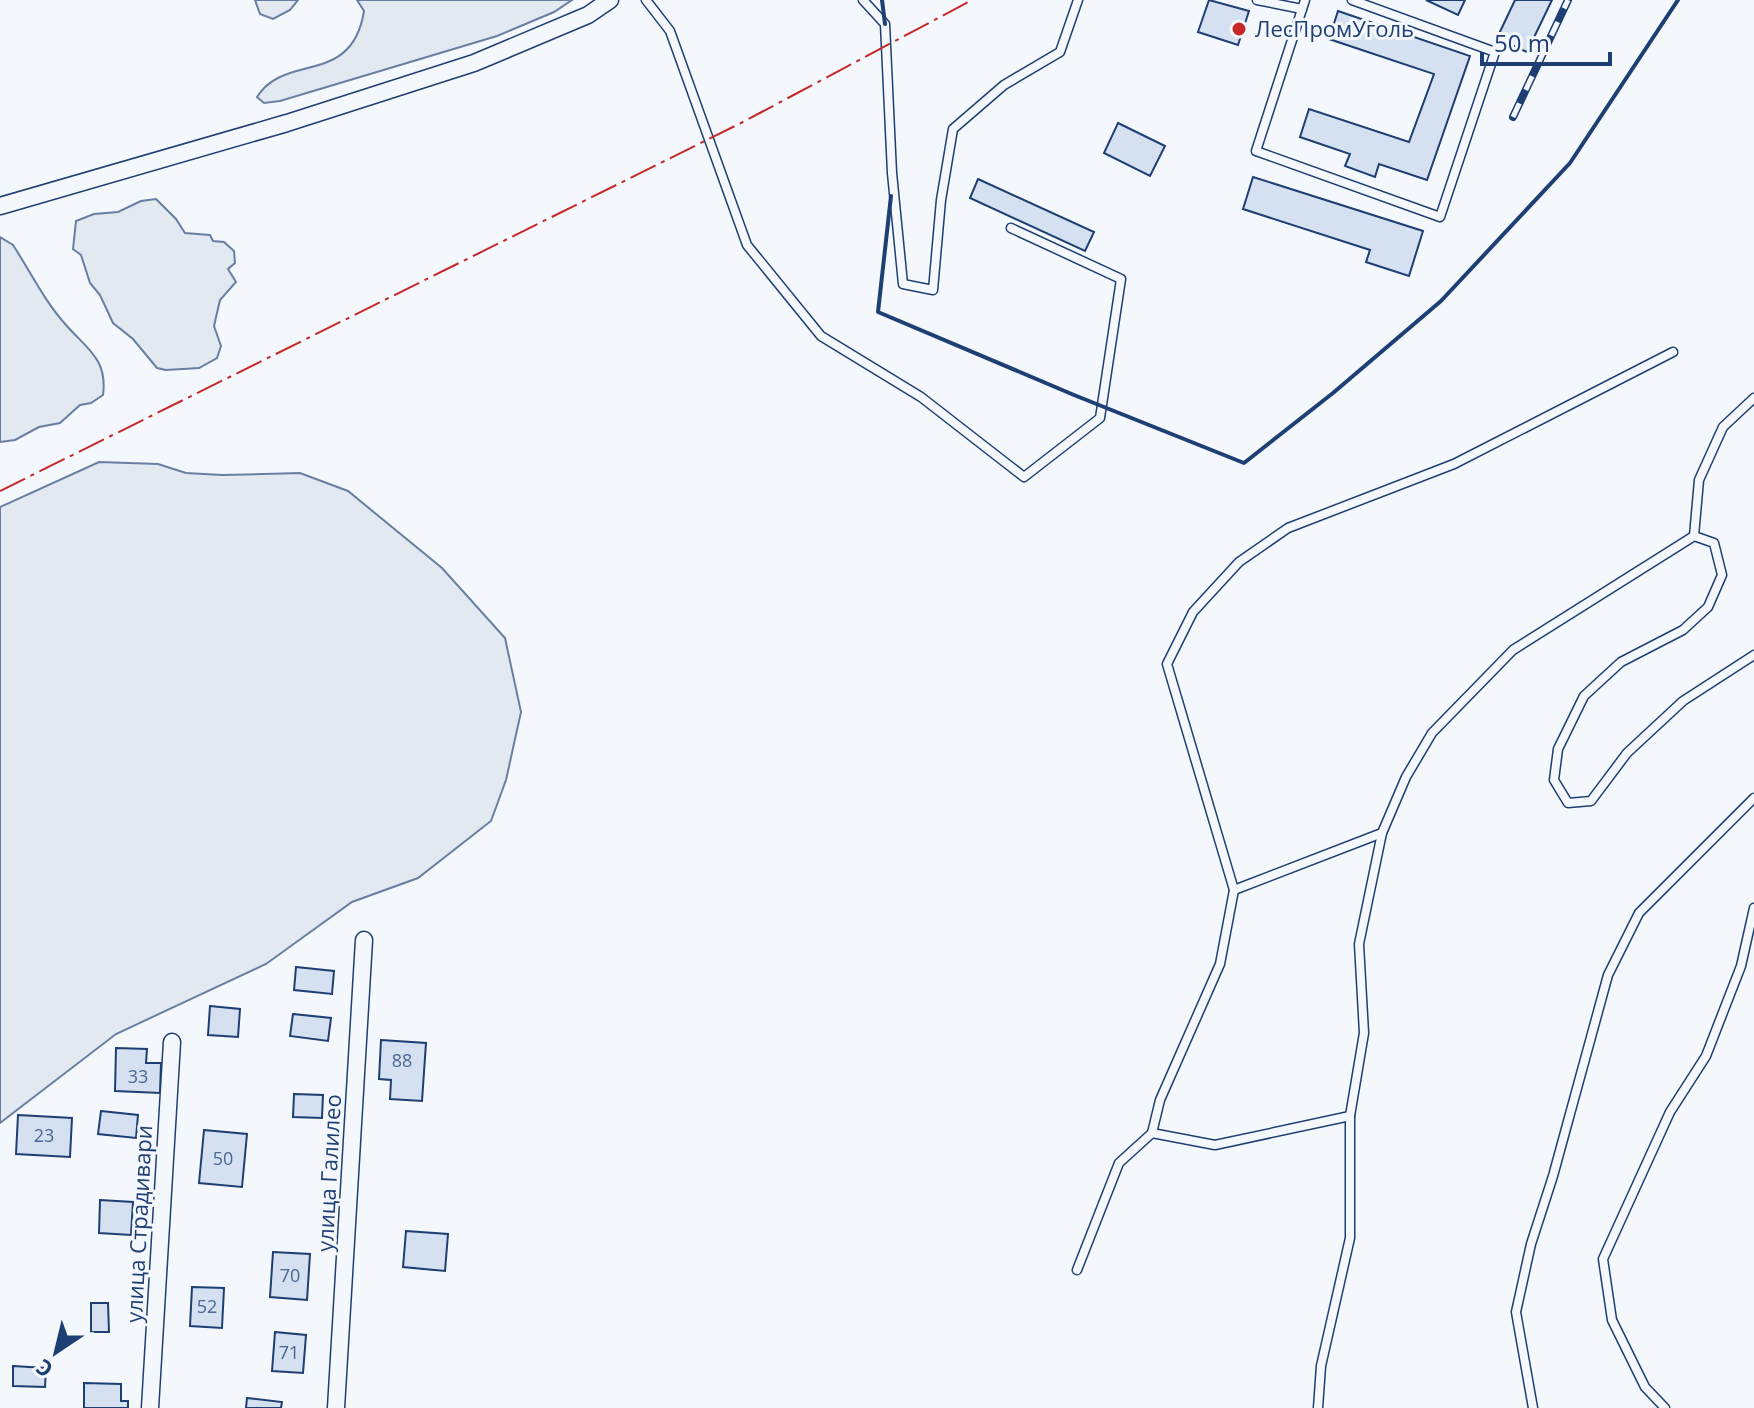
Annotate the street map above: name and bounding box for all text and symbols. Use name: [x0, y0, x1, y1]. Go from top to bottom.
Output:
place label: ЛесПромУголь: [1255, 13, 1414, 43]
scale bar: [1482, 16, 1610, 66]
marker: ЛесПромУголь: [1230, 20, 1248, 38]
text: 50 m: [1494, 26, 1550, 59]
house number: 88: [392, 1048, 412, 1072]
house number: 33: [128, 1064, 148, 1088]
street label: улица Галилео: [309, 1093, 347, 1252]
house number: 23: [34, 1123, 54, 1147]
street label: улица Страдивари: [118, 1124, 158, 1324]
house number: 50: [213, 1146, 233, 1170]
house number: 70: [280, 1263, 300, 1287]
house number: 52: [197, 1294, 217, 1318]
north arrow: [16, 1312, 96, 1392]
house number: 71: [279, 1340, 299, 1364]
text: С: [30, 1353, 58, 1386]

